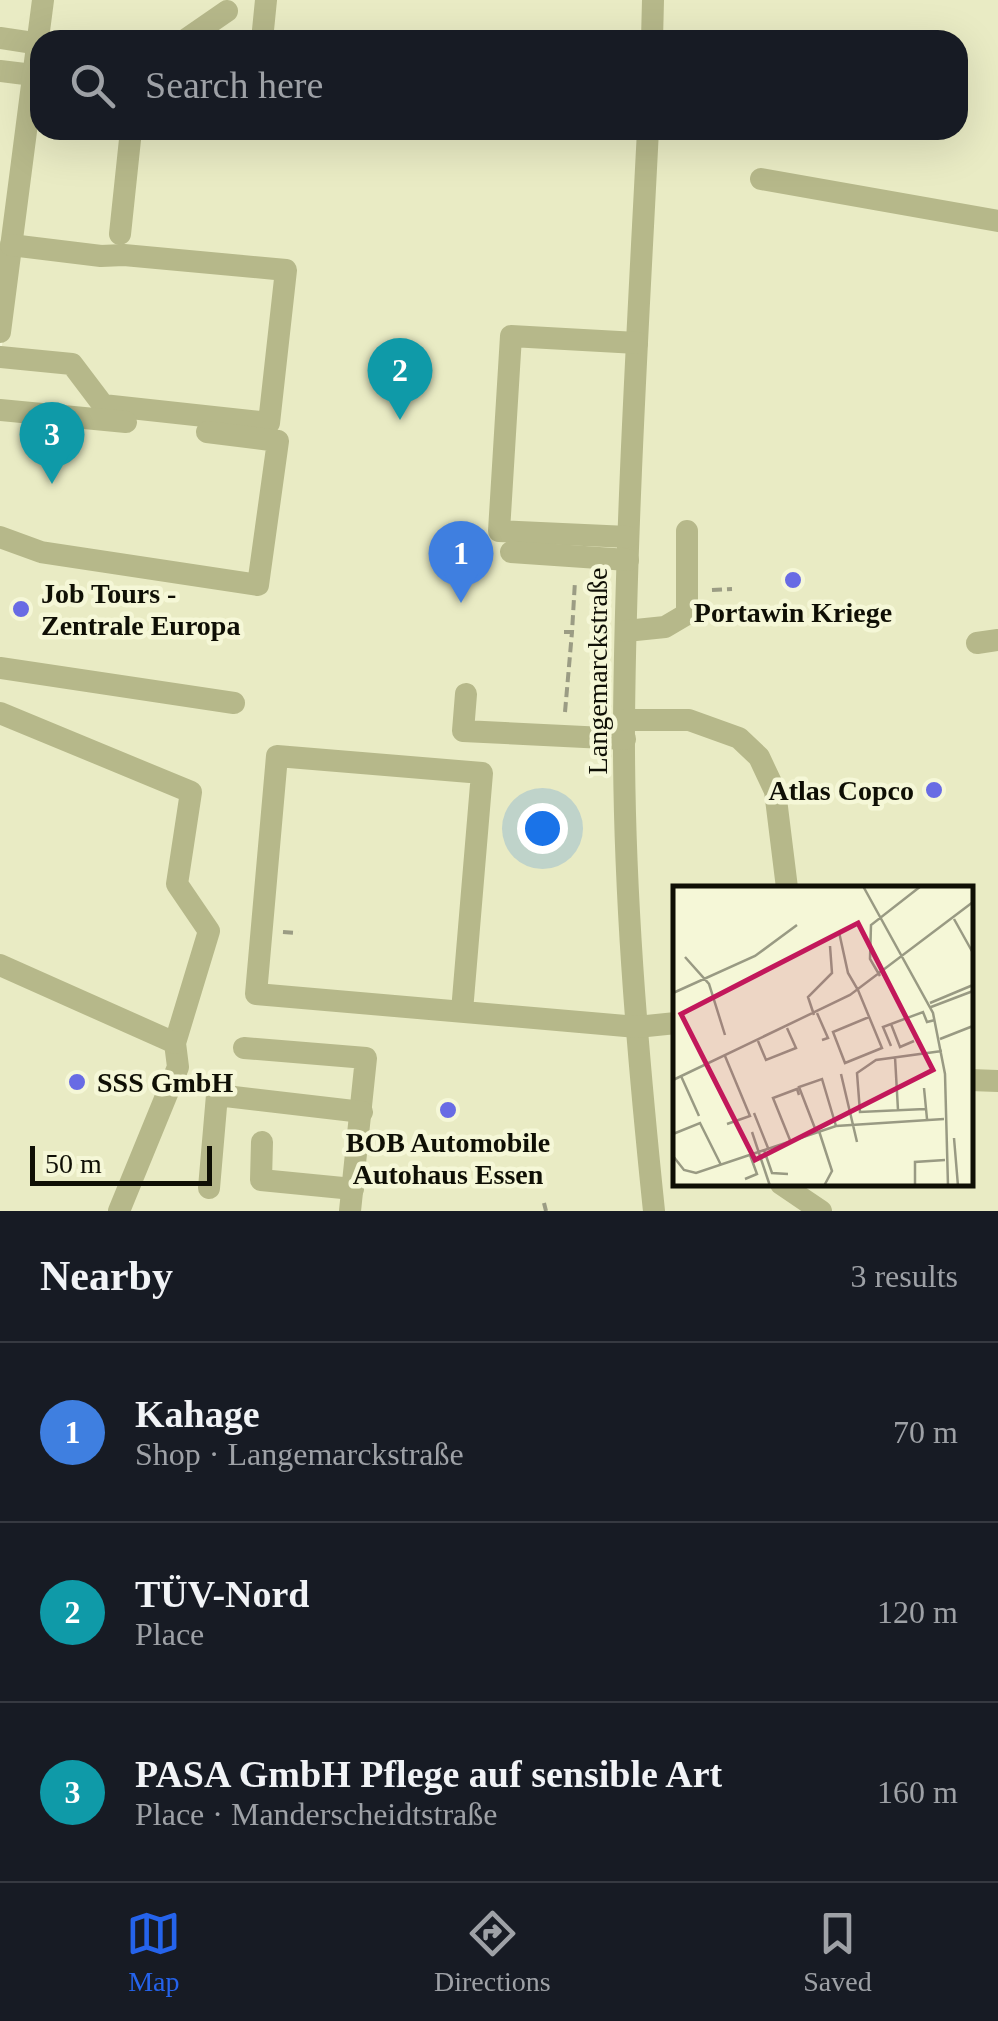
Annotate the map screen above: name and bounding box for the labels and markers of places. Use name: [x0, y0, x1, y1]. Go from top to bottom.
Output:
pin: 2: [368, 338, 432, 420]
pin: 3: [20, 402, 84, 484]
pin: 1: [428, 520, 494, 603]
marker: Portawin Kriege: [782, 569, 804, 591]
place label: Job Tours - Zentrale Europa: [41, 578, 240, 641]
place label: Portawin Kriege: [694, 597, 892, 628]
marker: Job Tours - Zentrale Europa: [10, 598, 32, 620]
place label: Atlas Copco: [769, 775, 914, 806]
marker: Atlas Copco: [923, 779, 945, 801]
place label: SSS GmbH: [97, 1067, 233, 1098]
marker: SSS GmbH: [66, 1071, 88, 1093]
marker: BOB Automobile Autohaus Essen: [437, 1099, 459, 1121]
place label: BOB Automobile Autohaus Essen: [346, 1127, 550, 1190]

